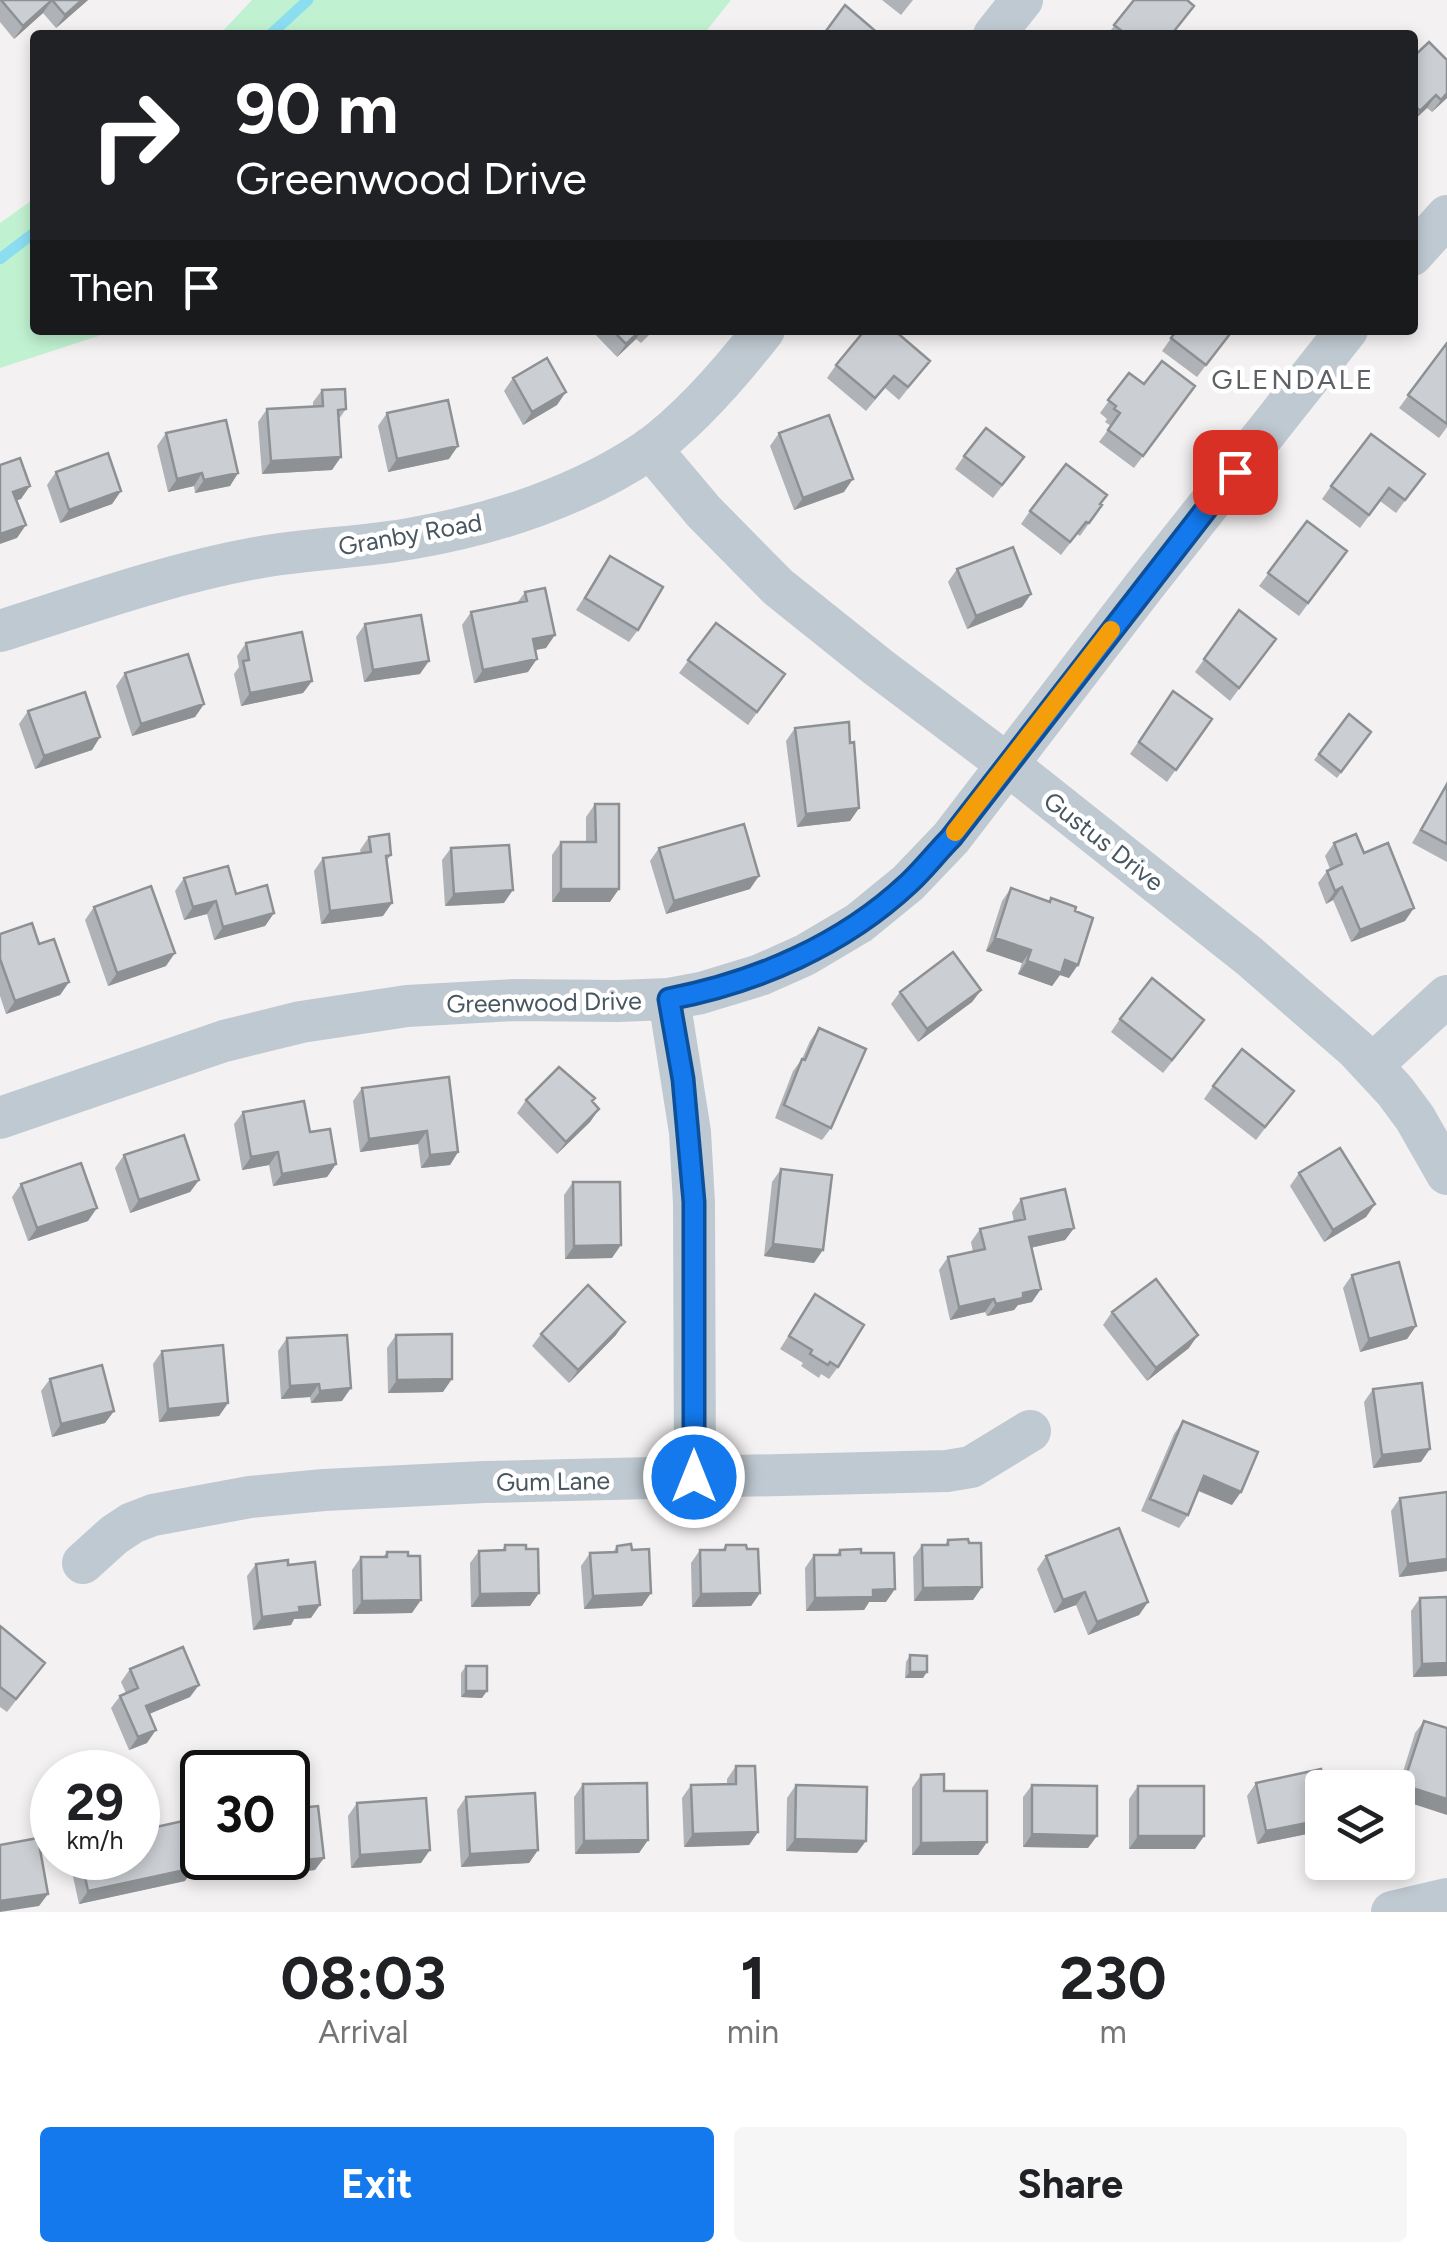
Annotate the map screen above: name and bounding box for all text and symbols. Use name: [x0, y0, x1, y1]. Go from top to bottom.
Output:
text: 90 m: [235, 66, 399, 151]
icon: right: [70, 70, 200, 200]
text: Greenwood Drive: [235, 151, 587, 205]
icon: arrive: [174, 260, 229, 315]
text: Then: [70, 265, 154, 311]
district label: GLENDALE: [1211, 362, 1375, 396]
pin: [1193, 430, 1278, 515]
icon: arrive: [1208, 445, 1263, 500]
street label: Granby Road: [336, 507, 484, 561]
street label: Gustus Drive: [1038, 785, 1170, 897]
street label: Greenwood Drive: [446, 985, 642, 1019]
position arrow: [642, 1425, 746, 1529]
street label: Gum Lane: [496, 1465, 610, 1497]
speed limit sign: 30: [180, 1750, 310, 1880]
map controls: [1305, 1770, 1415, 1880]
button: layers: [1305, 1770, 1415, 1880]
text: 29: [66, 1772, 124, 1833]
text: km/h: [66, 1825, 124, 1855]
text: 08:03: [280, 1942, 446, 2014]
text: 1: [740, 1942, 766, 2014]
text: 230: [1060, 1942, 1167, 2014]
text: Arrival: [318, 2013, 409, 2051]
text: min: [727, 2013, 779, 2051]
text: m: [1099, 2013, 1127, 2051]
button: Exit: [40, 2127, 714, 2242]
button: Share: [734, 2127, 1407, 2242]

